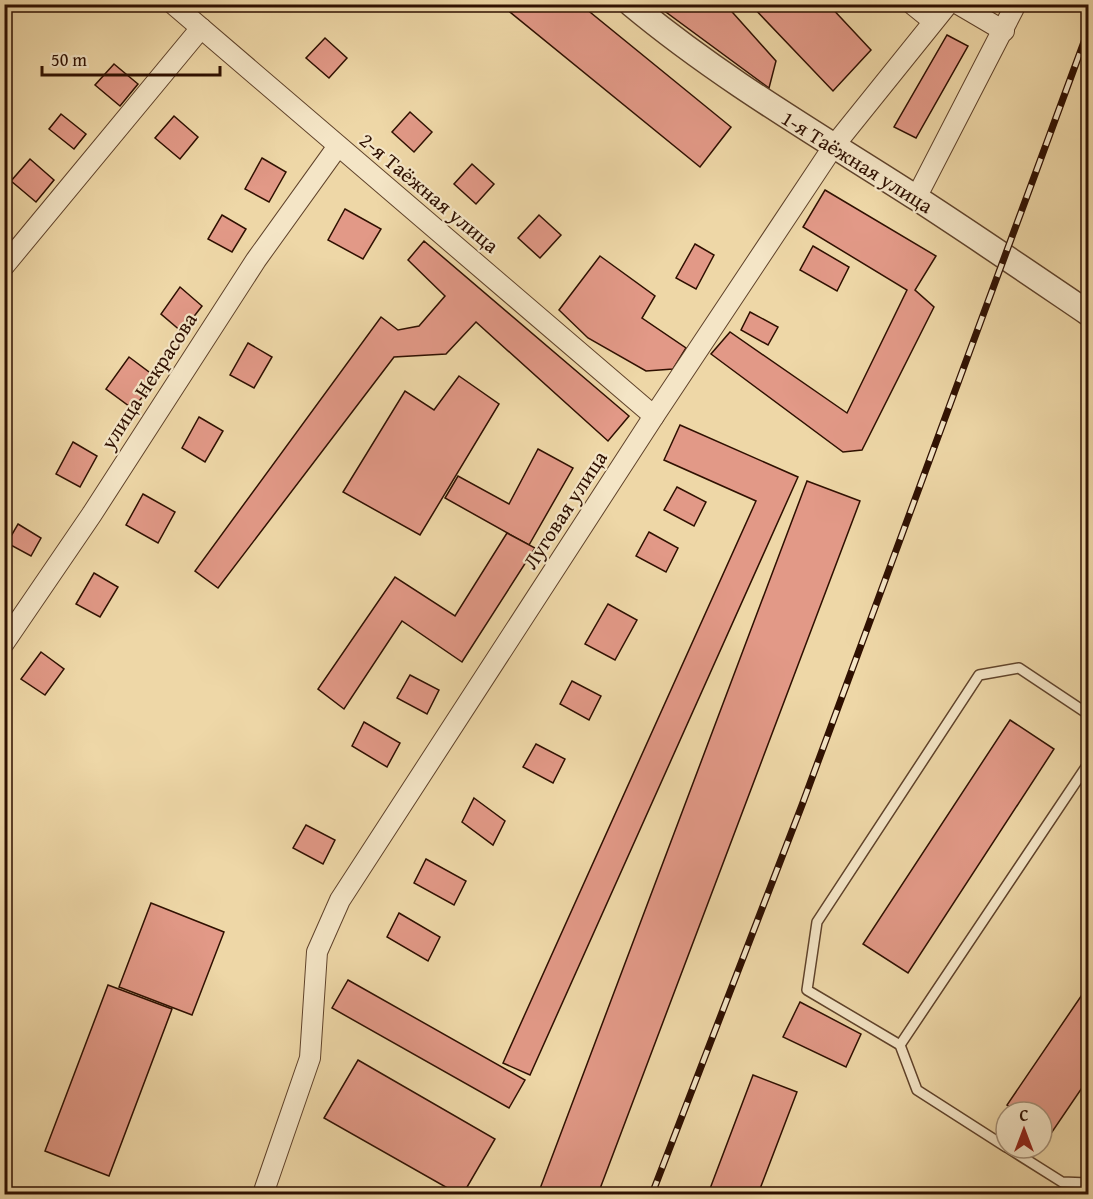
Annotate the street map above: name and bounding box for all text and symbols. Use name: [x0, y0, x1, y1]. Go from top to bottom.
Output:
scale bar: [42, 39, 220, 77]
text: 50 m: [51, 46, 87, 73]
street label: 1-я Таёжная улица: [775, 102, 939, 221]
street label: 2-я Таёжная улица: [353, 125, 506, 260]
street label: улица Некрасова: [92, 306, 205, 456]
street label: Луговая улица: [515, 444, 615, 575]
north arrow: [994, 1100, 1054, 1160]
text: С: [1019, 1103, 1029, 1127]

